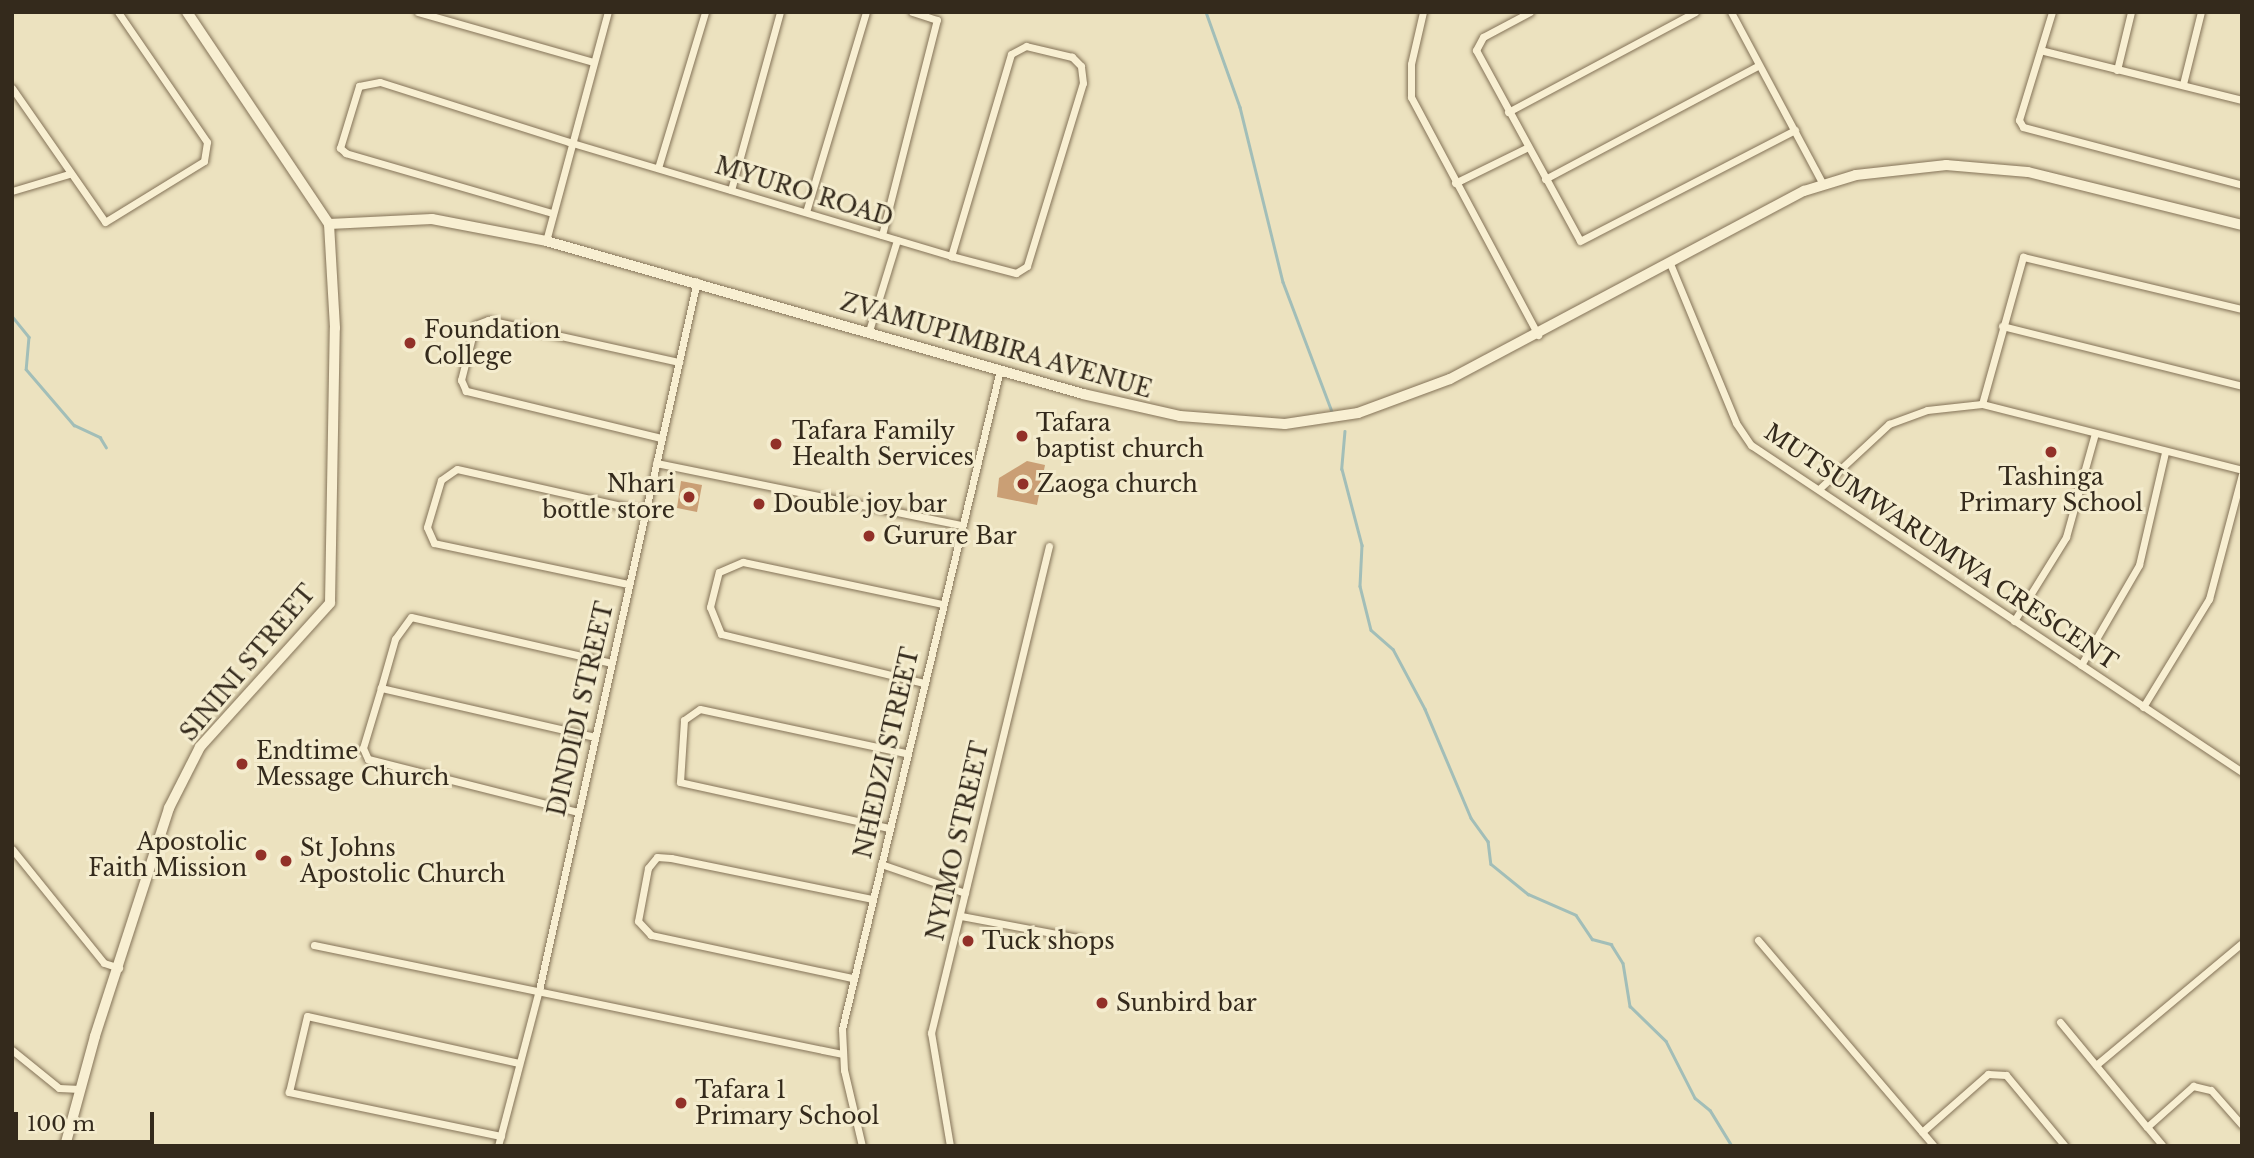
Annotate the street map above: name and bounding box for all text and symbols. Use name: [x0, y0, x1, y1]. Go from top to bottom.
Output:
street label: MYURO ROAD: [712, 152, 896, 232]
street label: ZVAMUPIMBIRA AVENUE: [836, 288, 1156, 404]
place label: Foundation College: [424, 316, 560, 370]
marker: Foundation College: [402, 335, 418, 351]
place label: Tafara baptist church: [1036, 409, 1204, 463]
place label: Tafara Family Health Services: [792, 417, 974, 471]
street label: MUTSUMWARUMWA CRESCENT: [1759, 418, 2123, 676]
marker: Tafara baptist church: [1014, 428, 1030, 444]
marker: Tafara Family Health Services: [766, 434, 786, 454]
marker: Tashinga Primary School: [2043, 444, 2059, 460]
place label: Tashinga Primary School: [1959, 463, 2143, 517]
place label: Nhari bottle store: [542, 470, 675, 524]
place label: Zaoga church: [1037, 470, 1198, 498]
marker: Zaoga church: [1015, 476, 1031, 492]
marker: Nhari bottle store: [681, 489, 697, 505]
place label: Double joy bar: [773, 490, 948, 518]
marker: Double joy bar: [751, 496, 767, 512]
place label: Gurure Bar: [883, 522, 1017, 550]
marker: Gurure Bar: [861, 528, 877, 544]
street label: SININI STREET: [175, 580, 321, 746]
street label: DINDIDI STREET: [543, 599, 619, 819]
street label: NHEDZI STREET: [849, 645, 925, 861]
place label: Endtime Message Church: [256, 737, 449, 791]
street label: NYIMO STREET: [922, 739, 994, 943]
marker: Endtime Message Church: [234, 756, 250, 772]
place label: Apostolic Faith Mission: [88, 828, 247, 882]
place label: St Johns Apostolic Church: [300, 834, 505, 888]
marker: Apostolic Faith Mission: [253, 847, 269, 863]
marker: St Johns Apostolic Church: [278, 853, 294, 869]
place label: Tuck shops: [982, 927, 1115, 955]
marker: Tuck shops: [960, 933, 976, 949]
place label: Sunbird bar: [1116, 989, 1257, 1017]
marker: Sunbird bar: [1094, 995, 1110, 1011]
place label: Tafara 1 Primary School: [695, 1076, 880, 1130]
marker: Tafara 1 Primary School: [673, 1095, 689, 1111]
scale bar: [18, 1098, 158, 1142]
text: 100 m: [27, 1111, 95, 1137]

